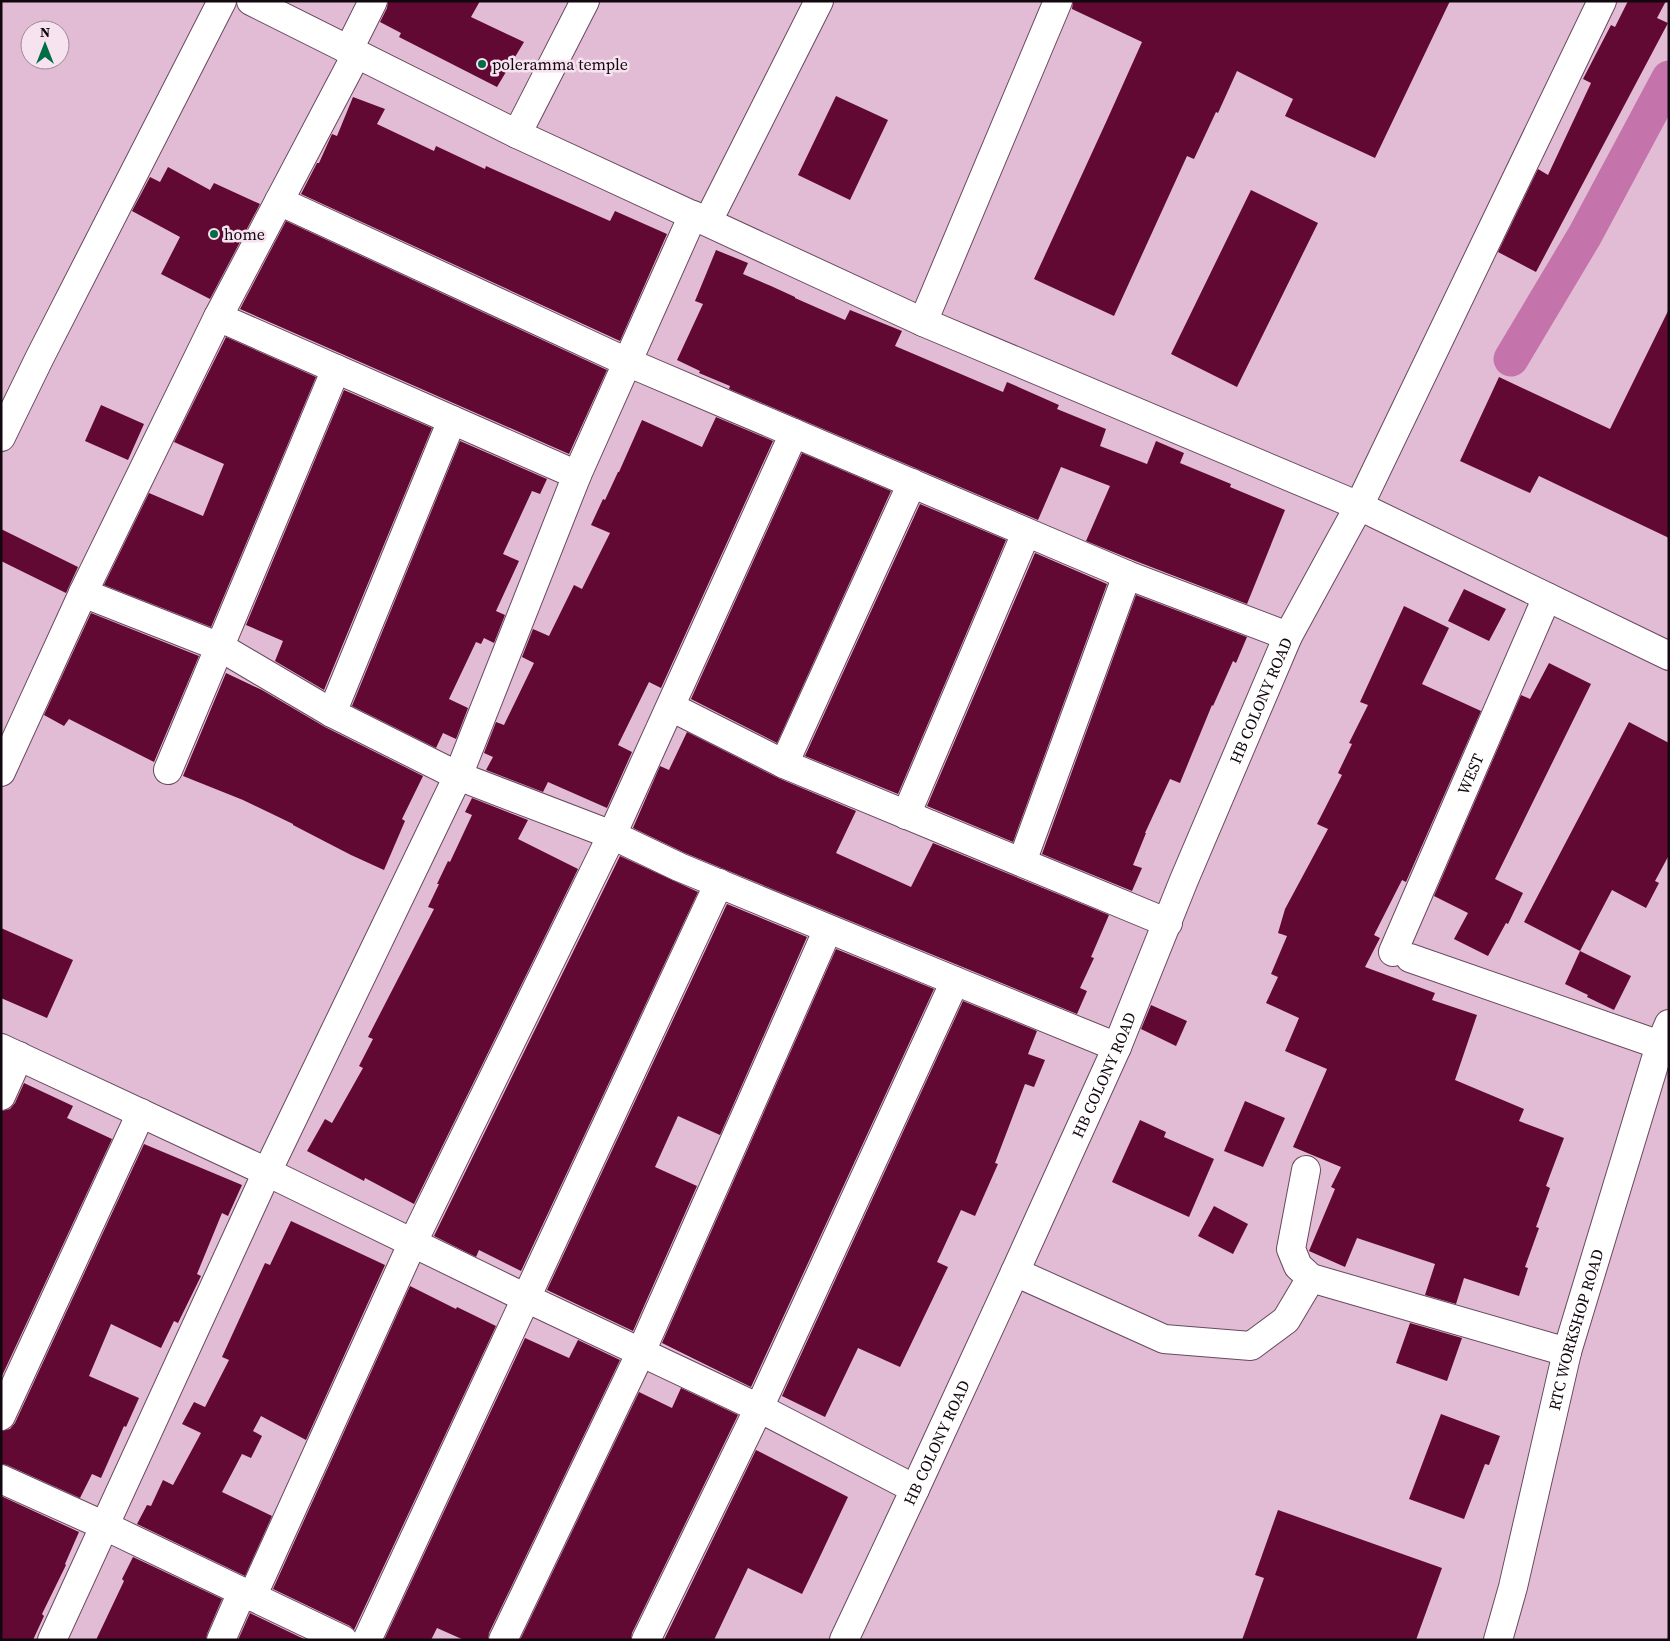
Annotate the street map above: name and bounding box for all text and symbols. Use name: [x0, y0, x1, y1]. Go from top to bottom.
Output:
north arrow: [20, 20, 70, 70]
text: N: [40, 22, 50, 42]
place label: poleramma temple: [492, 53, 628, 75]
marker: poleramma temple: [476, 58, 488, 70]
place label: home: [224, 223, 265, 245]
marker: home: [208, 228, 220, 240]
street label: HB COLONY ROAD: [1224, 634, 1297, 767]
street label: WEST: [1452, 750, 1489, 798]
street label: HB COLONY ROAD: [1066, 1009, 1141, 1141]
street label: RTC WORKSHOP ROAD: [1543, 1246, 1609, 1412]
street label: HB COLONY ROAD: [898, 1376, 975, 1509]

